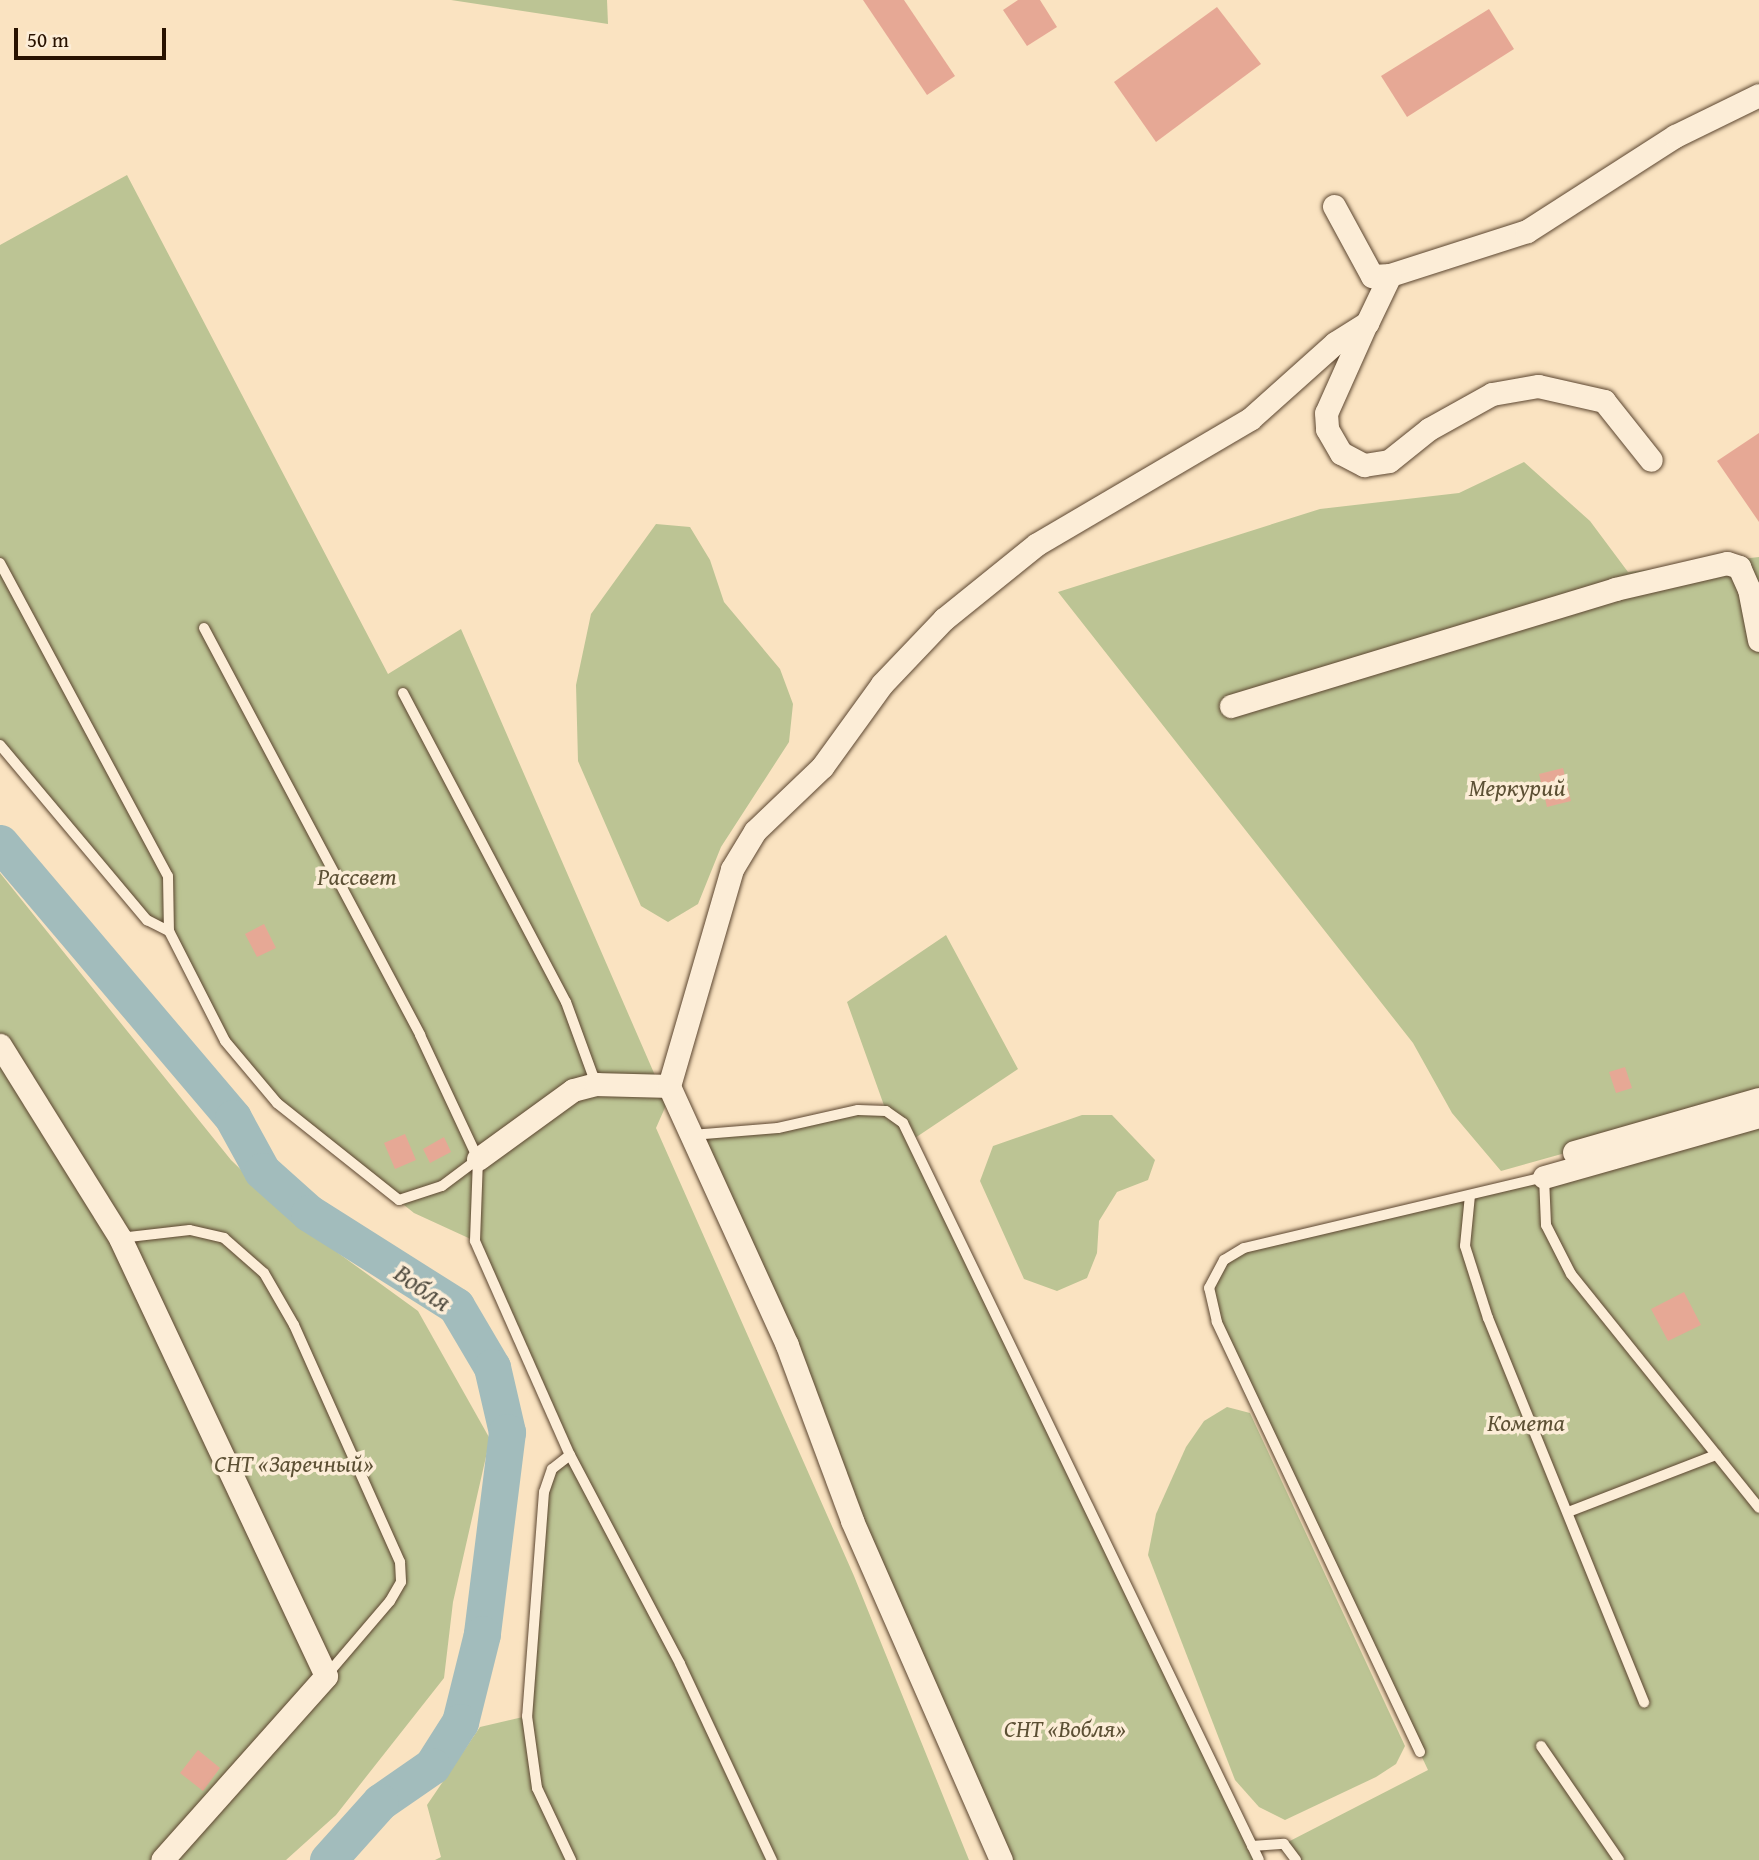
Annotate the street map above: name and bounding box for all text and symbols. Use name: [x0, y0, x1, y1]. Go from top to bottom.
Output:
scale bar: [18, 14, 170, 58]
text: 50 m: [27, 24, 69, 55]
park label: Меркурий: [1468, 774, 1566, 802]
park label: Рассвет: [317, 863, 397, 891]
water label: Вобля: [389, 1257, 457, 1317]
park label: Комета: [1487, 1409, 1565, 1437]
park label: СНТ «Заречный»: [214, 1450, 374, 1478]
park label: СНТ «Вобля»: [1004, 1715, 1126, 1743]

